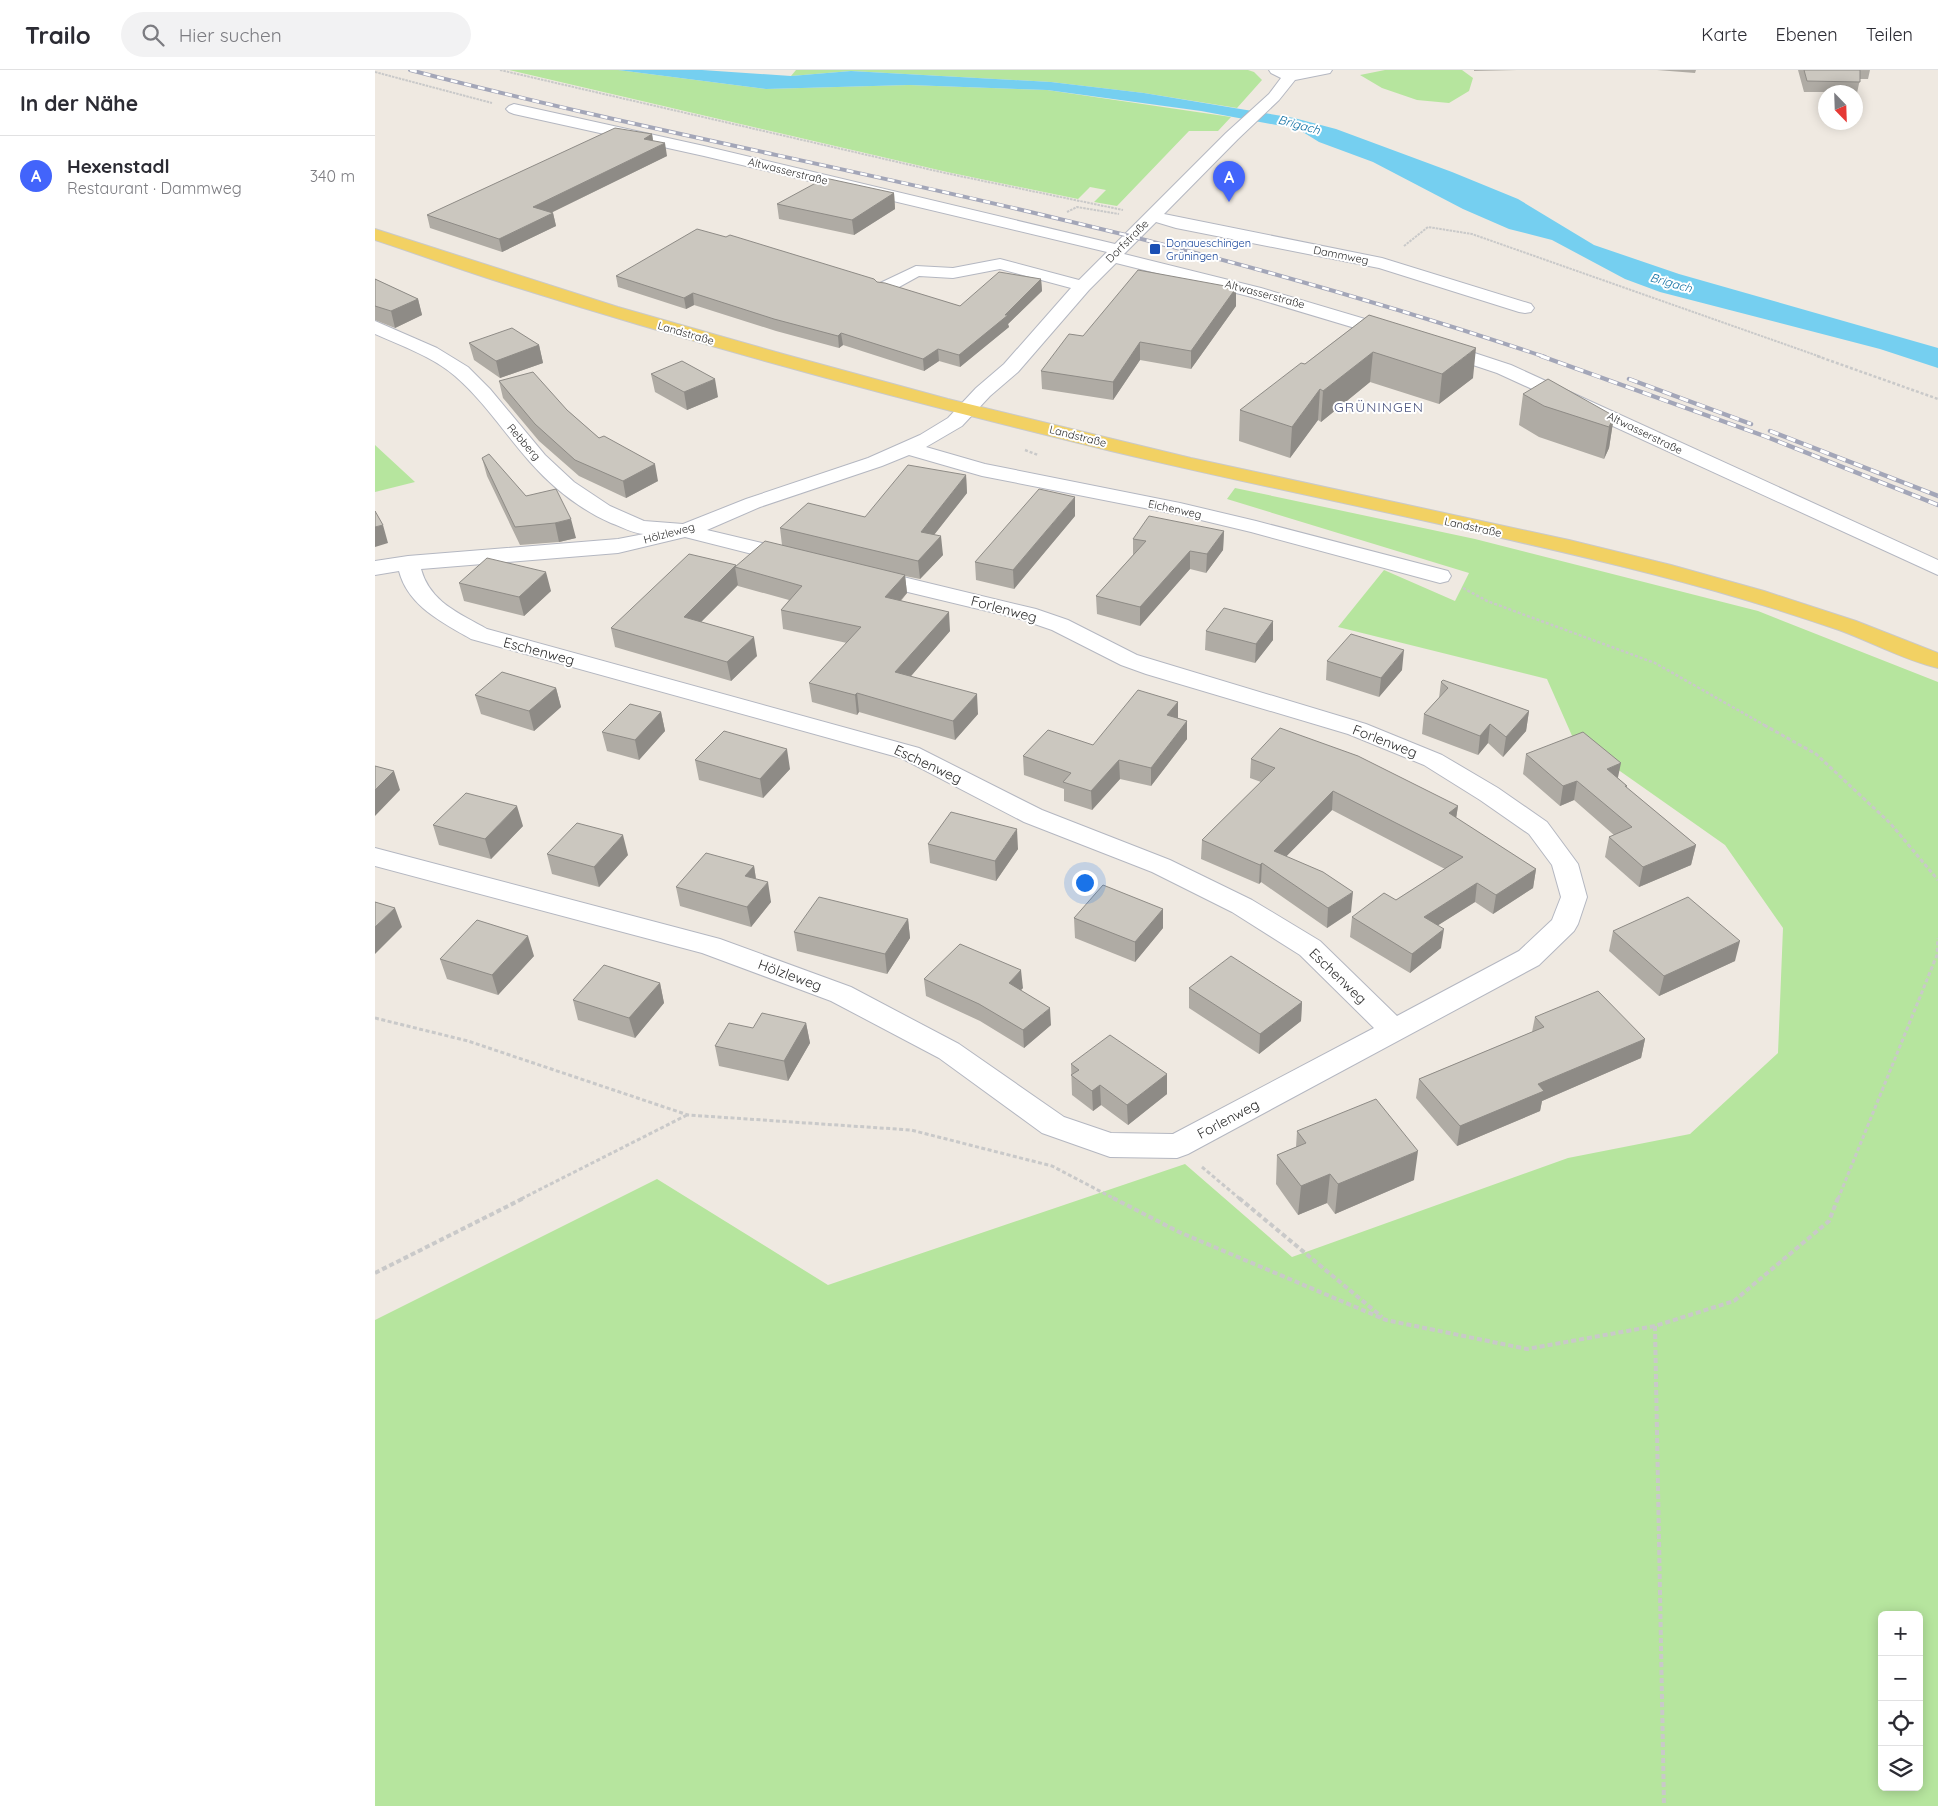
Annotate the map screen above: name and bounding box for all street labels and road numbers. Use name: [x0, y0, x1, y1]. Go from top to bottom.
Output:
street label: Altwasserstraße: [746, 154, 830, 188]
street label: Dorfstraße: [1102, 216, 1152, 266]
street label: Dammweg: [1312, 243, 1370, 267]
street label: Altwasserstraße: [1224, 277, 1306, 311]
street label: Landstraße: [656, 318, 716, 348]
street label: Altwasserstraße: [1605, 409, 1685, 457]
street label: Rebberg: [504, 421, 544, 463]
street label: Landstraße: [1048, 422, 1108, 450]
street label: Eichenweg: [1147, 496, 1203, 522]
street label: Landstraße: [1443, 514, 1503, 540]
street label: Hölzleweg: [642, 519, 696, 547]
street label: Forlenweg: [969, 592, 1039, 626]
street label: Eschenweg: [501, 633, 577, 669]
street label: Forlenweg: [1350, 720, 1420, 762]
street label: Eschenweg: [891, 740, 965, 788]
street label: Eschenweg: [1306, 944, 1370, 1008]
street label: Hölzleweg: [756, 955, 824, 995]
street label: Forlenweg: [1194, 1095, 1262, 1143]

